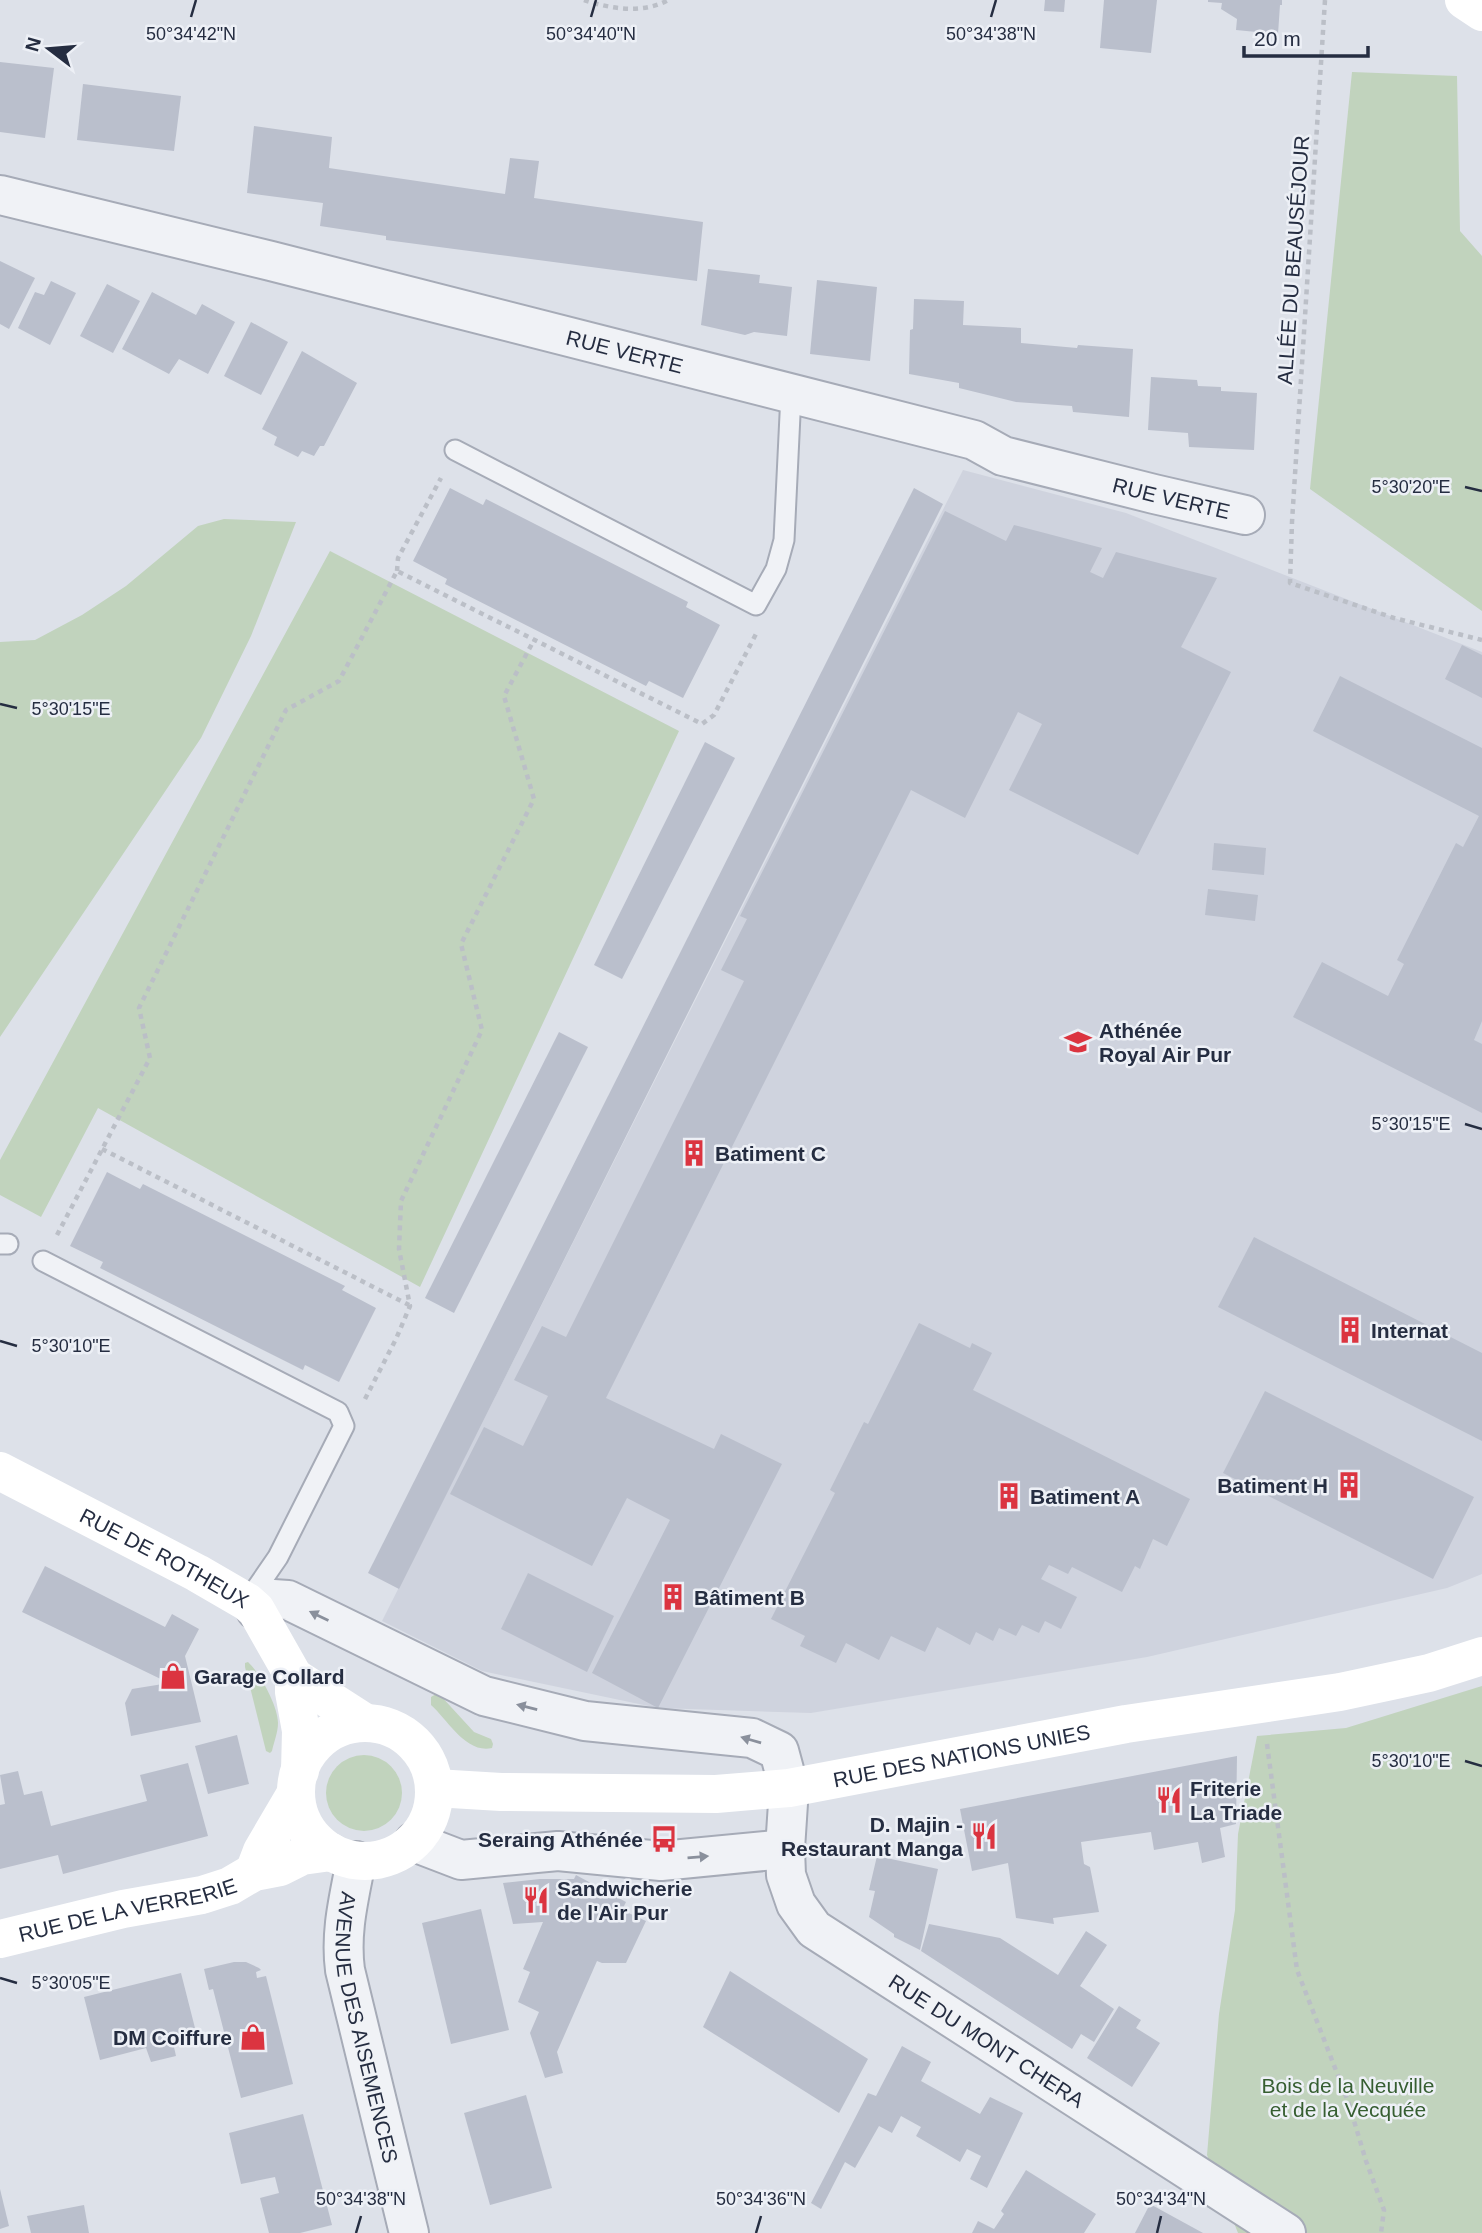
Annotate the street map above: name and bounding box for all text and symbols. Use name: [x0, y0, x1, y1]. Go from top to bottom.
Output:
north arrow: [14, 14, 84, 84]
scale bar: [1244, 14, 1368, 58]
text: 50°34'42"N: [146, 24, 236, 44]
text: 50°34'40"N: [546, 24, 636, 44]
text: 50°34'38"N: [946, 24, 1036, 44]
text: 20 m: [1254, 27, 1301, 50]
text: N: [21, 35, 45, 54]
street label: ALLÉE DU BEAUSÉJOUR: [1273, 135, 1313, 385]
street label: RUE VERTE: [564, 325, 686, 377]
street label: RUE VERTE: [1110, 473, 1232, 523]
text: 5°30'20"E: [1371, 477, 1451, 497]
text: 5°30'15"E: [31, 699, 111, 719]
place label: Athénée Royal Air Pur: [1099, 1019, 1231, 1066]
school or university icon: Athénée Royal Air Pur: [1063, 1027, 1093, 1057]
text: 5°30'15"E: [1371, 1114, 1451, 1134]
building icon: Batiment C: [679, 1138, 709, 1168]
place label: Batiment C: [715, 1142, 826, 1165]
building icon: Internat: [1335, 1315, 1365, 1345]
place label: Internat: [1371, 1319, 1448, 1342]
text: 5°30'10"E: [31, 1336, 111, 1356]
building icon: Batiment H: [1334, 1470, 1364, 1500]
place label: Batiment H: [1217, 1474, 1328, 1497]
building icon: Batiment A: [994, 1481, 1024, 1511]
place label: Batiment A: [1030, 1485, 1140, 1508]
street label: RUE DE ROTHEUX: [76, 1503, 253, 1612]
building icon: Bâtiment B: [658, 1582, 688, 1612]
place label: Bâtiment B: [694, 1586, 805, 1609]
one-way arrow: [309, 1610, 329, 1621]
shop icon: Garage Collard: [158, 1661, 188, 1691]
place label: Garage Collard: [194, 1665, 345, 1688]
one-way arrow: [516, 1701, 538, 1712]
street label: RUE DES NATIONS UNIES: [831, 1720, 1092, 1791]
one-way arrow: [740, 1734, 762, 1745]
text: 5°30'10"E: [1371, 1751, 1451, 1771]
place label: Friterie La Triade: [1190, 1777, 1282, 1824]
restaurant icon: Friterie La Triade: [1154, 1785, 1184, 1815]
place label: D. Majin - Restaurant Manga: [781, 1813, 963, 1860]
restaurant icon: D. Majin - Restaurant Manga: [969, 1821, 999, 1851]
bus stop icon: Seraing Athénée: [649, 1824, 679, 1854]
place label: Seraing Athénée: [478, 1828, 643, 1851]
one-way arrow: [687, 1851, 709, 1862]
street label: RUE DE LA VERRERIE: [16, 1873, 239, 1946]
place label: Sandwicherie de l'Air Pur: [557, 1877, 692, 1924]
restaurant icon: Sandwicherie de l'Air Pur: [521, 1885, 551, 1915]
street label: AVENUE DES AISEMENCES: [332, 1890, 403, 2165]
street label: RUE DU MONT CHERA: [885, 1969, 1089, 2112]
text: 5°30'05"E: [31, 1973, 111, 1993]
shop icon: DM Coiffure: [238, 2022, 268, 2052]
place label: DM Coiffure: [113, 2026, 232, 2049]
park label: Bois de la Neuville et de la Vecquée: [1262, 2074, 1434, 2121]
text: 50°34'38"N: [316, 2189, 406, 2209]
text: 50°34'36"N: [716, 2189, 806, 2209]
text: 50°34'34"N: [1116, 2189, 1206, 2209]

